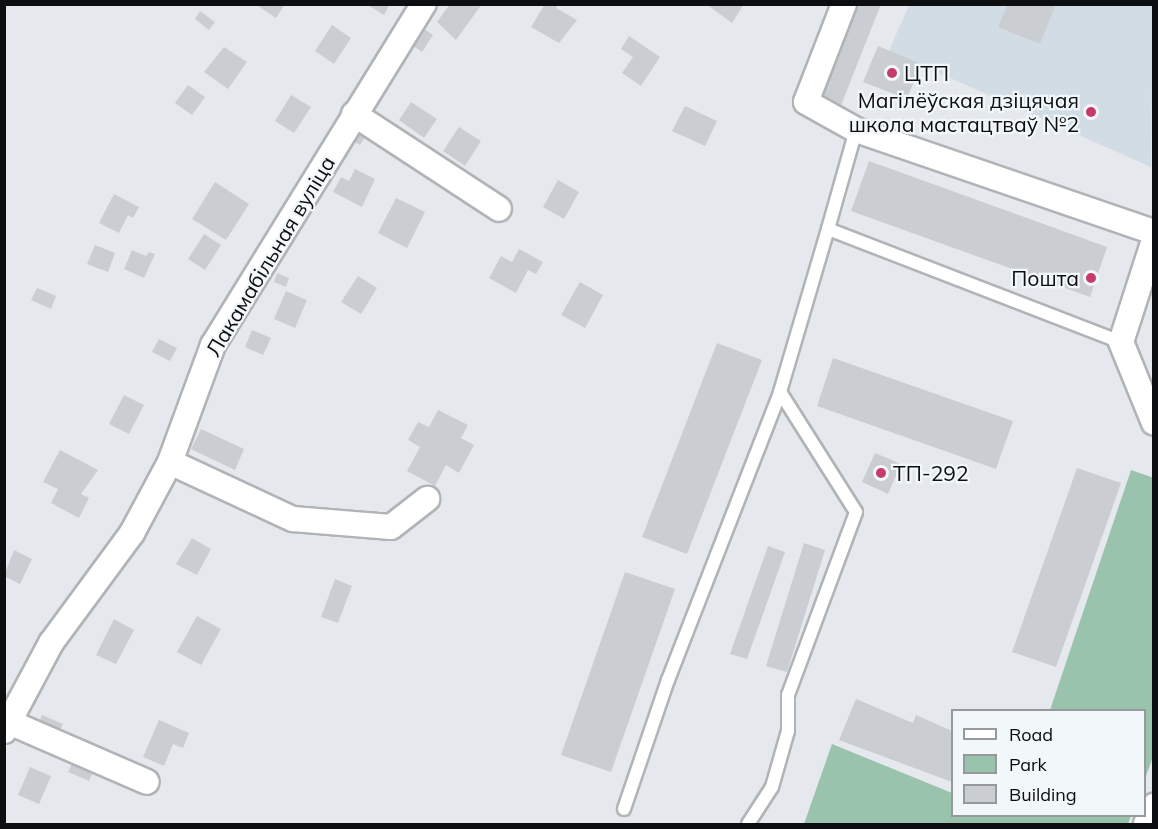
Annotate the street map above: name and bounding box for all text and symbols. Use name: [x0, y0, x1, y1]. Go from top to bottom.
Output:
place label: ЦТП: [904, 60, 949, 86]
marker: ЦТП: [885, 66, 899, 80]
place label: Магілёўская дзіцячая школа мастацтваў №2: [849, 87, 1079, 137]
marker: Магілёўская дзіцячая школа мастацтваў №2: [1084, 105, 1098, 119]
street label: Лакамабільная вуліца: [200, 151, 340, 361]
place label: Пошта: [1011, 265, 1079, 291]
marker: Пошта: [1084, 271, 1098, 285]
place label: ТП-292: [893, 460, 969, 486]
marker: ТП-292: [874, 466, 888, 480]
legend: [951, 709, 1146, 817]
text: Road: [1009, 723, 1053, 746]
text: Park: [1009, 753, 1047, 776]
text: Building: [1009, 783, 1077, 806]

